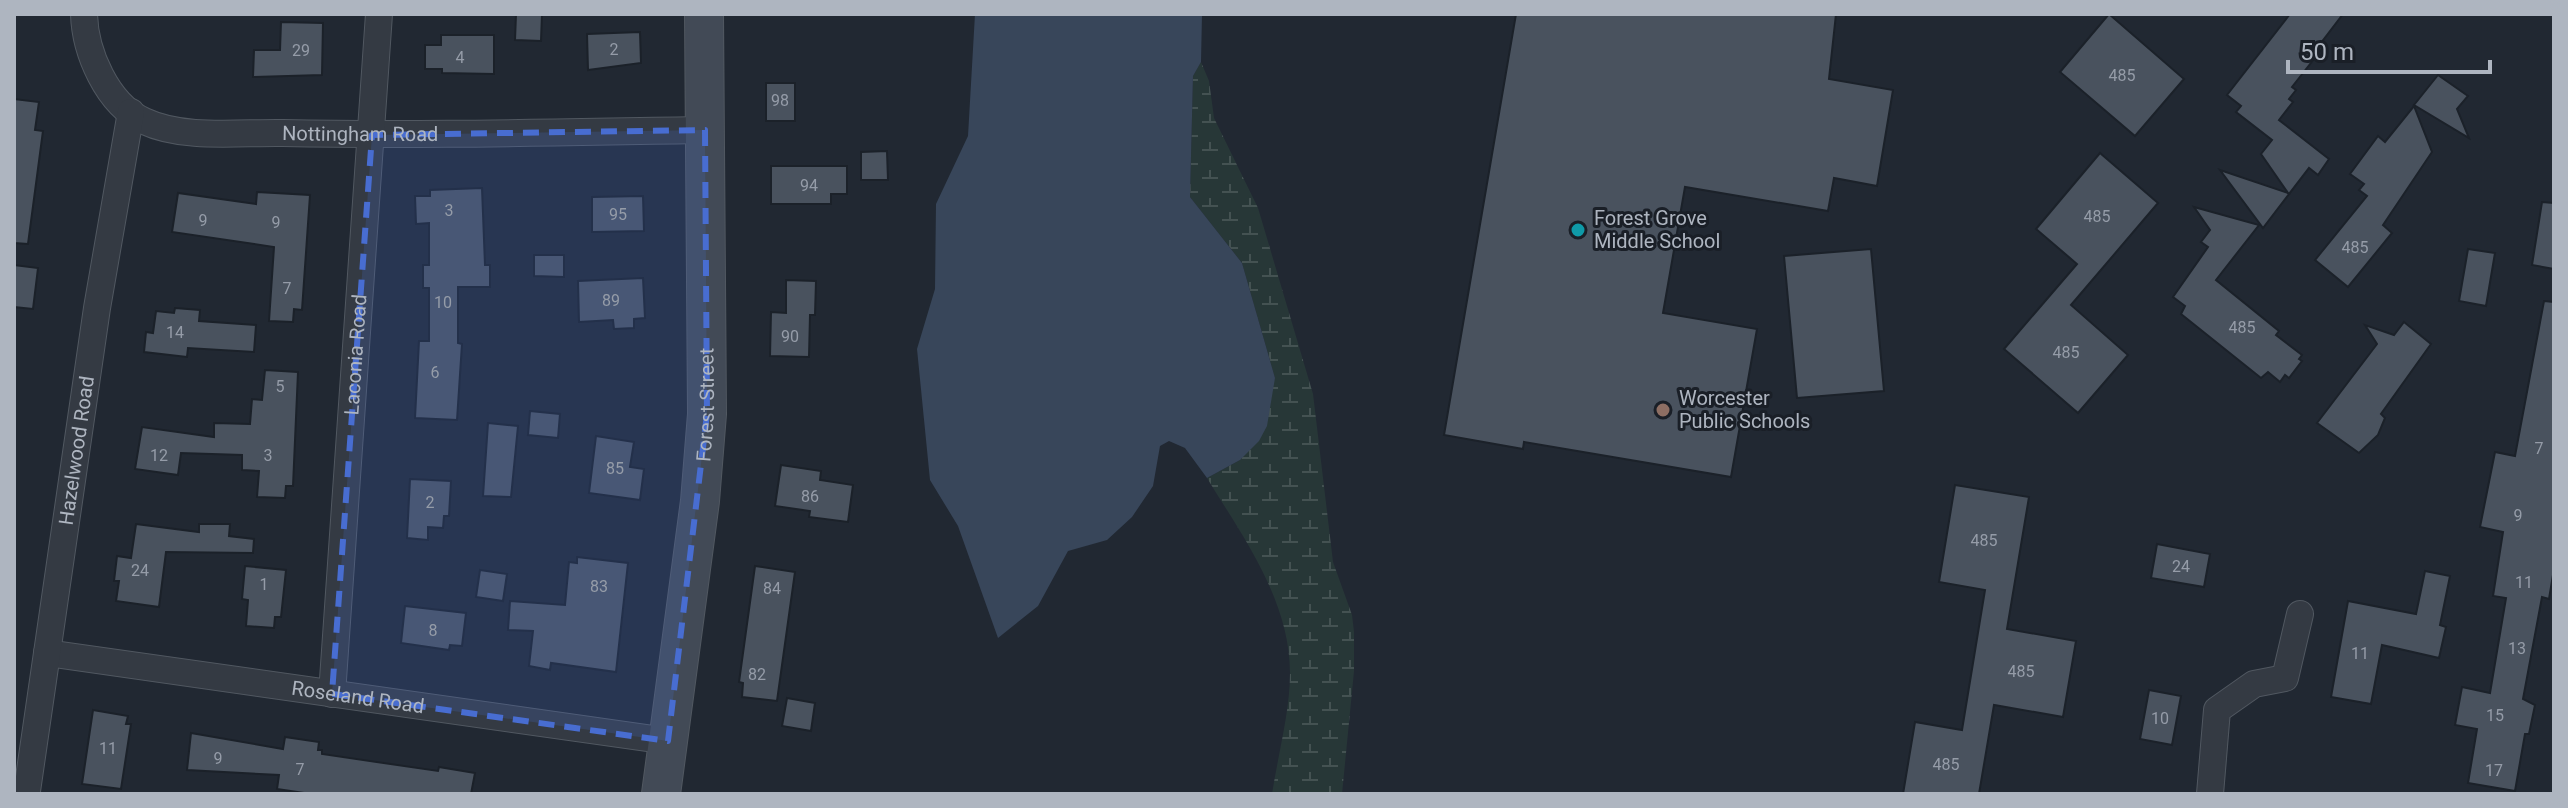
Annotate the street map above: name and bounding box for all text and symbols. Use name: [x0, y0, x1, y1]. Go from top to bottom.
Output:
scale bar: [2288, 24, 2490, 74]
text: 50 m: [2300, 38, 2354, 66]
house number: 2: [610, 40, 619, 59]
house number: 29: [292, 41, 310, 60]
house number: 4: [456, 48, 465, 67]
house number: 485: [2109, 66, 2135, 85]
house number: 98: [771, 91, 789, 110]
street label: Nottingham Road: [282, 121, 438, 146]
house number: 94: [800, 176, 818, 195]
house number: 3: [445, 201, 454, 220]
house number: 95: [609, 205, 627, 224]
place label: Forest Grove Middle School: [1594, 206, 1720, 253]
house number: 485: [2084, 207, 2110, 226]
house number: 9: [199, 211, 208, 230]
house number: 9: [272, 213, 281, 232]
marker: Forest Grove Middle School: [1569, 221, 1587, 239]
house number: 485: [2342, 238, 2368, 257]
house number: 7: [283, 279, 292, 298]
house number: 89: [602, 291, 620, 310]
house number: 10: [434, 293, 452, 312]
street label: Laconia Road: [339, 294, 372, 416]
house number: 485: [2229, 318, 2255, 337]
house number: 14: [166, 323, 184, 342]
house number: 90: [781, 327, 799, 346]
house number: 485: [2053, 343, 2079, 362]
street label: Forest Street: [691, 348, 719, 463]
house number: 6: [431, 363, 440, 382]
street label: Hazelwood Road: [54, 374, 99, 527]
house number: 5: [276, 377, 285, 396]
place label: Worcester Public Schools: [1679, 386, 1810, 433]
marker: Worcester Public Schools: [1654, 401, 1672, 419]
house number: 7: [2535, 439, 2544, 458]
house number: 12: [150, 446, 168, 465]
house number: 3: [264, 446, 273, 465]
house number: 85: [606, 459, 624, 478]
house number: 86: [801, 487, 819, 506]
house number: 2: [426, 493, 435, 512]
house number: 9: [2514, 506, 2523, 525]
house number: 485: [1971, 531, 1997, 550]
house number: 24: [2172, 557, 2190, 576]
house number: 24: [131, 561, 149, 580]
house number: 11: [2515, 573, 2533, 592]
house number: 1: [260, 575, 269, 594]
house number: 83: [590, 577, 608, 596]
house number: 84: [763, 579, 781, 598]
house number: 8: [429, 621, 438, 640]
house number: 13: [2508, 639, 2526, 658]
house number: 11: [2351, 644, 2369, 663]
house number: 485: [2008, 662, 2034, 681]
house number: 82: [748, 665, 766, 684]
street label: Roseland Road: [290, 676, 426, 718]
house number: 15: [2486, 706, 2504, 725]
house number: 10: [2151, 709, 2169, 728]
house number: 11: [99, 739, 117, 758]
house number: 9: [214, 749, 223, 768]
house number: 485: [1933, 755, 1959, 774]
house number: 7: [296, 760, 305, 779]
house number: 17: [2485, 761, 2503, 780]

